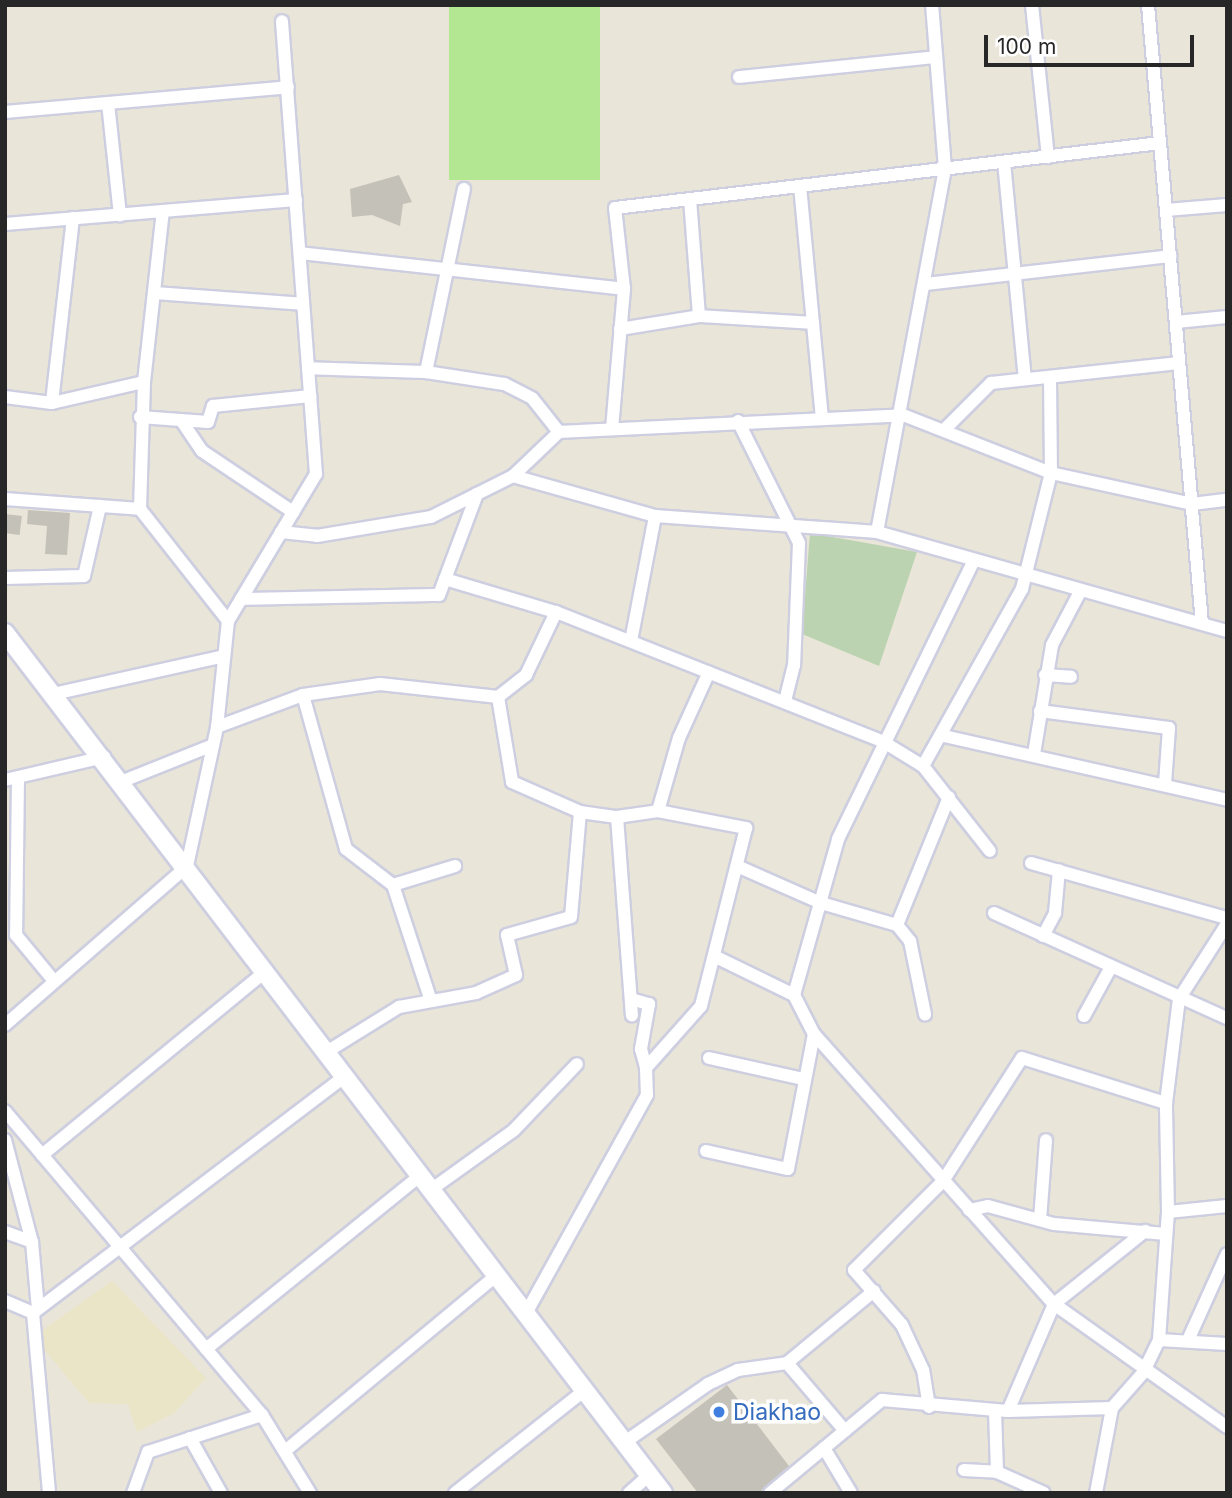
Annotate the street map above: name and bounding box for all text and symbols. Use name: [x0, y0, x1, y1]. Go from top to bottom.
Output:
scale bar: [987, 21, 1197, 65]
text: 100 m: [997, 34, 1056, 59]
place label: Diakhao: [733, 1398, 821, 1426]
marker: Diakhao: [711, 1404, 727, 1420]

